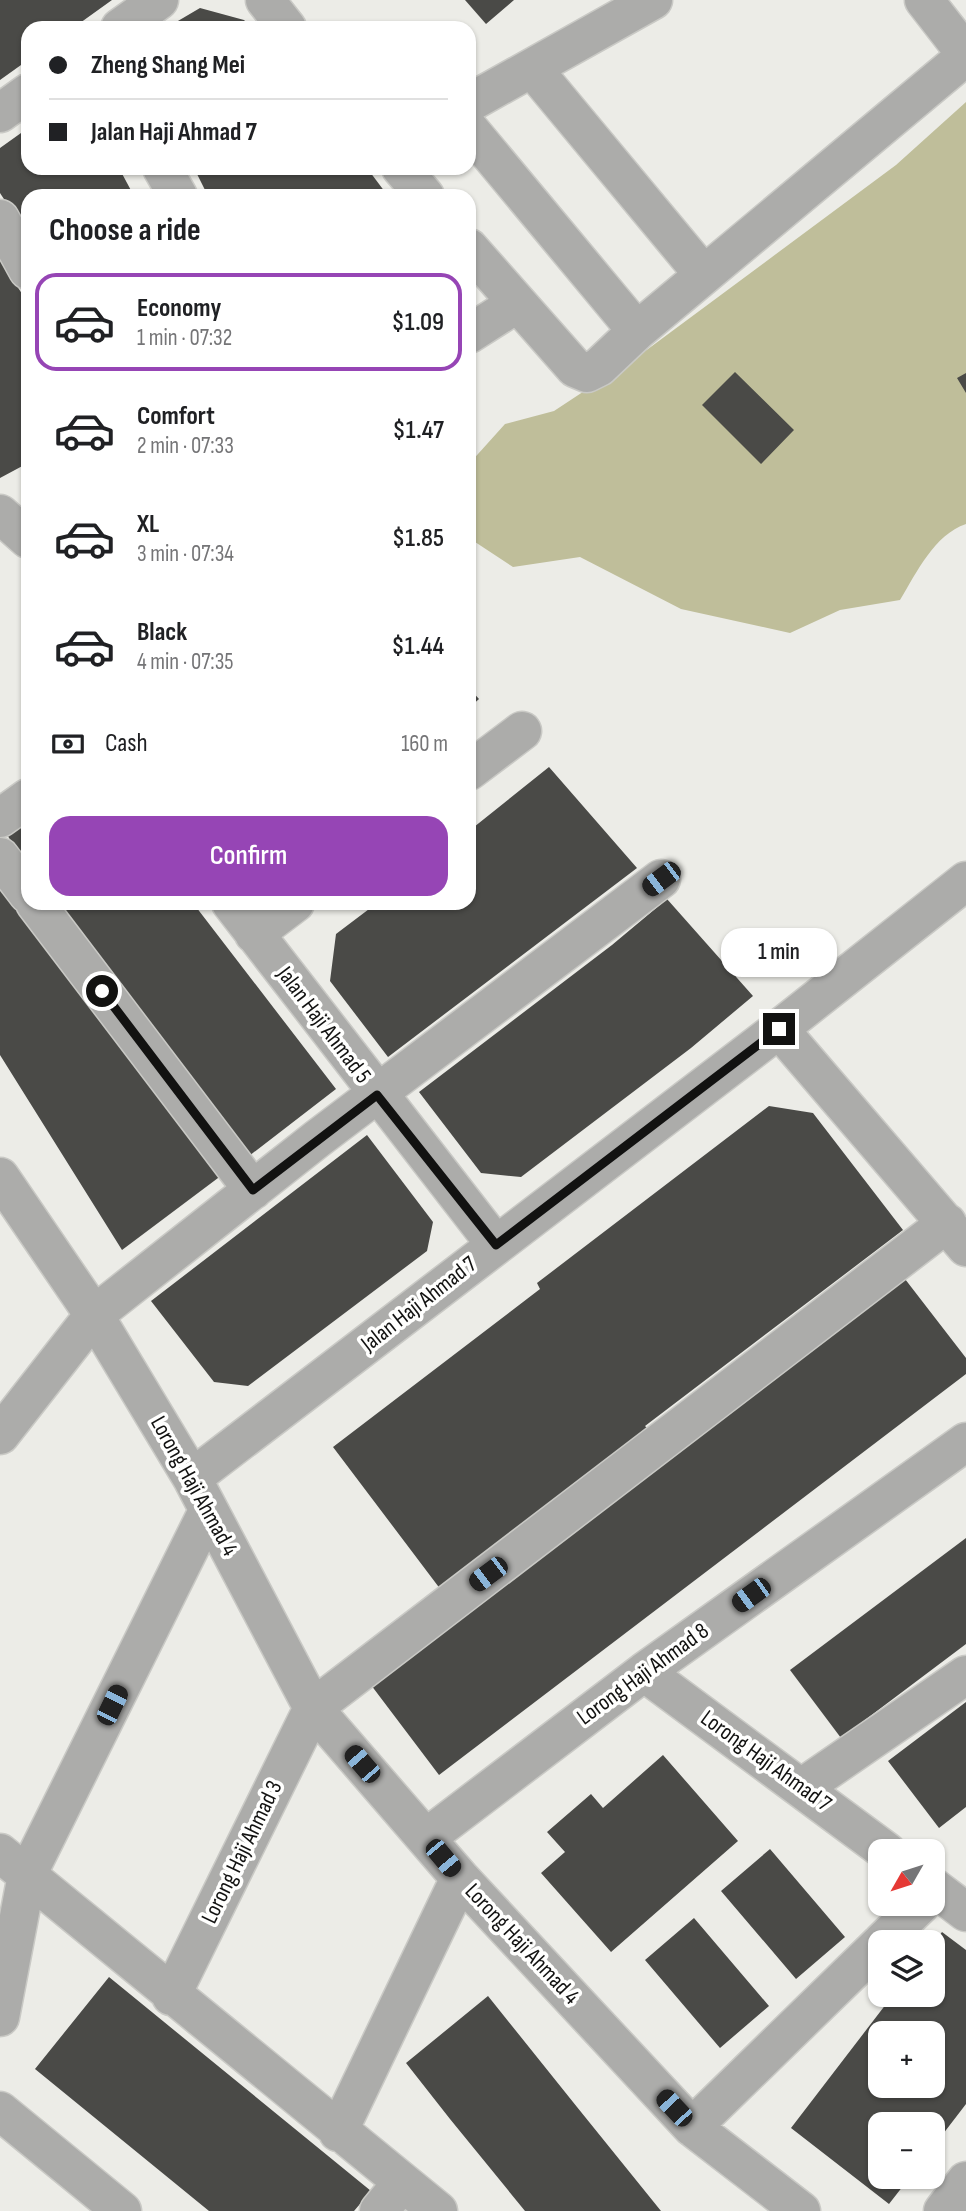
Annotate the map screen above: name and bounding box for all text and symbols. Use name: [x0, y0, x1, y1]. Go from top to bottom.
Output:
text: Zheng Shang Mei: [91, 50, 245, 81]
text: Jalan Haji Ahmad 7: [91, 117, 257, 148]
text: Choose a ride: [49, 211, 201, 250]
icon: car: [53, 291, 116, 354]
text: Economy: [137, 293, 221, 324]
text: $1.09: [392, 307, 444, 338]
text: 1 min · 07:32: [137, 324, 232, 352]
icon: car: [53, 399, 116, 462]
text: Comfort: [137, 401, 215, 432]
text: $1.47: [393, 415, 444, 446]
text: 2 min · 07:33: [137, 432, 234, 460]
icon: car: [53, 507, 116, 570]
text: XL: [137, 509, 159, 540]
text: $1.85: [392, 523, 444, 554]
text: 3 min · 07:34: [137, 540, 234, 568]
icon: car: [53, 615, 116, 678]
text: Black: [137, 617, 187, 648]
text: $1.44: [392, 631, 444, 662]
text: 4 min · 07:35: [137, 648, 234, 676]
icon: cash: [49, 725, 87, 763]
text: Cash: [105, 728, 148, 759]
text: 160 m: [401, 730, 448, 758]
button: Confirm: [49, 816, 448, 896]
car: [638, 858, 685, 900]
callout: 1 min: [721, 928, 837, 976]
text: 1 min: [758, 938, 800, 966]
street label: Jalan Haji Ahmad 5: [270, 960, 377, 1089]
route start: [86, 975, 118, 1007]
route end: [763, 1013, 795, 1045]
street label: Jalan Haji Ahmad 7: [355, 1250, 482, 1358]
street label: Lorong Haji Ahmad 4: [144, 1411, 244, 1561]
car: [465, 1553, 512, 1595]
car: [728, 1574, 775, 1616]
street label: Lorong Haji Ahmad 8: [572, 1617, 714, 1731]
car: [94, 1682, 131, 1728]
street label: Lorong Haji Ahmad 7: [695, 1704, 837, 1818]
car: [341, 1741, 384, 1787]
street label: Lorong Haji Ahmad 3: [195, 1776, 289, 1928]
car: [422, 1835, 465, 1881]
north arrow: [868, 1839, 945, 1916]
map controls: [868, 1839, 945, 2189]
street label: Lorong Haji Ahmad 4: [459, 1878, 585, 2011]
button: layers: [868, 1930, 945, 2007]
button: +: [868, 2021, 945, 2098]
car: [652, 2085, 697, 2131]
button: −: [868, 2112, 945, 2189]

